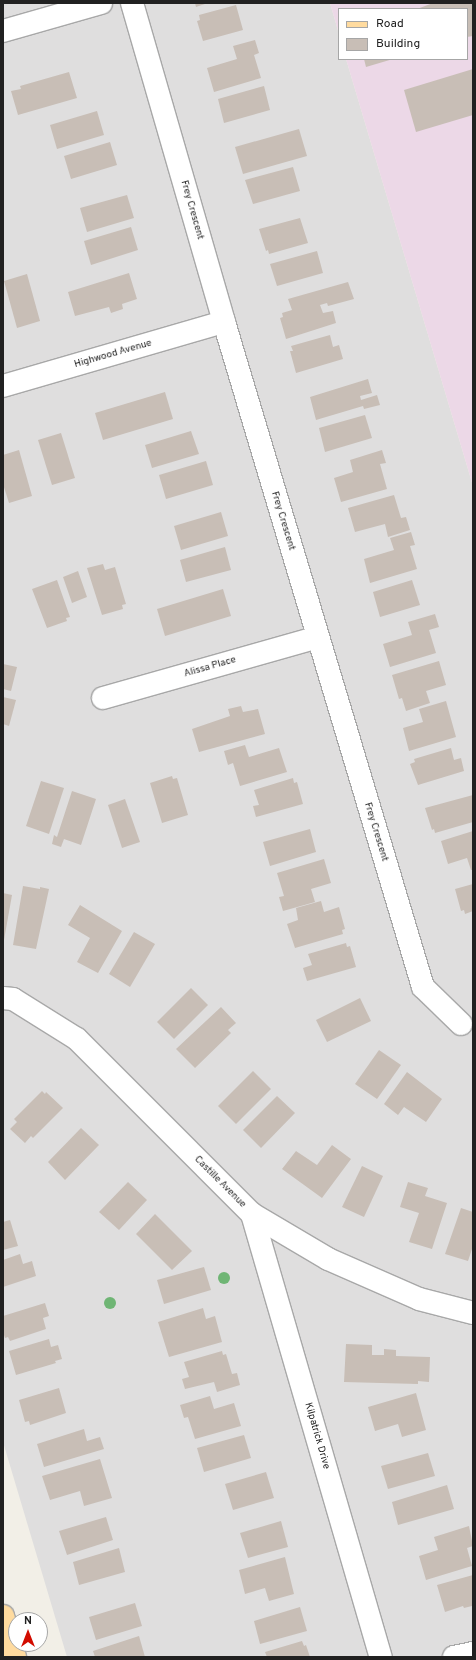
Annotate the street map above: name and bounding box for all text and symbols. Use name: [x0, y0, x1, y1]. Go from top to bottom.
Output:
legend: [338, 8, 468, 60]
text: Road: [376, 16, 404, 32]
text: Building: [376, 36, 420, 52]
street label: Frey Crescent: [178, 179, 206, 241]
street label: Highwood Avenue: [73, 337, 153, 371]
street label: Frey Crescent: [268, 490, 298, 552]
street label: Alissa Place: [183, 654, 237, 680]
street label: Frey Crescent: [361, 801, 391, 863]
street label: Castille Avenue: [191, 1153, 249, 1211]
street label: Kilpatrick Drive: [302, 1401, 332, 1471]
north arrow: [8, 1612, 48, 1652]
text: N: [24, 1614, 32, 1628]

